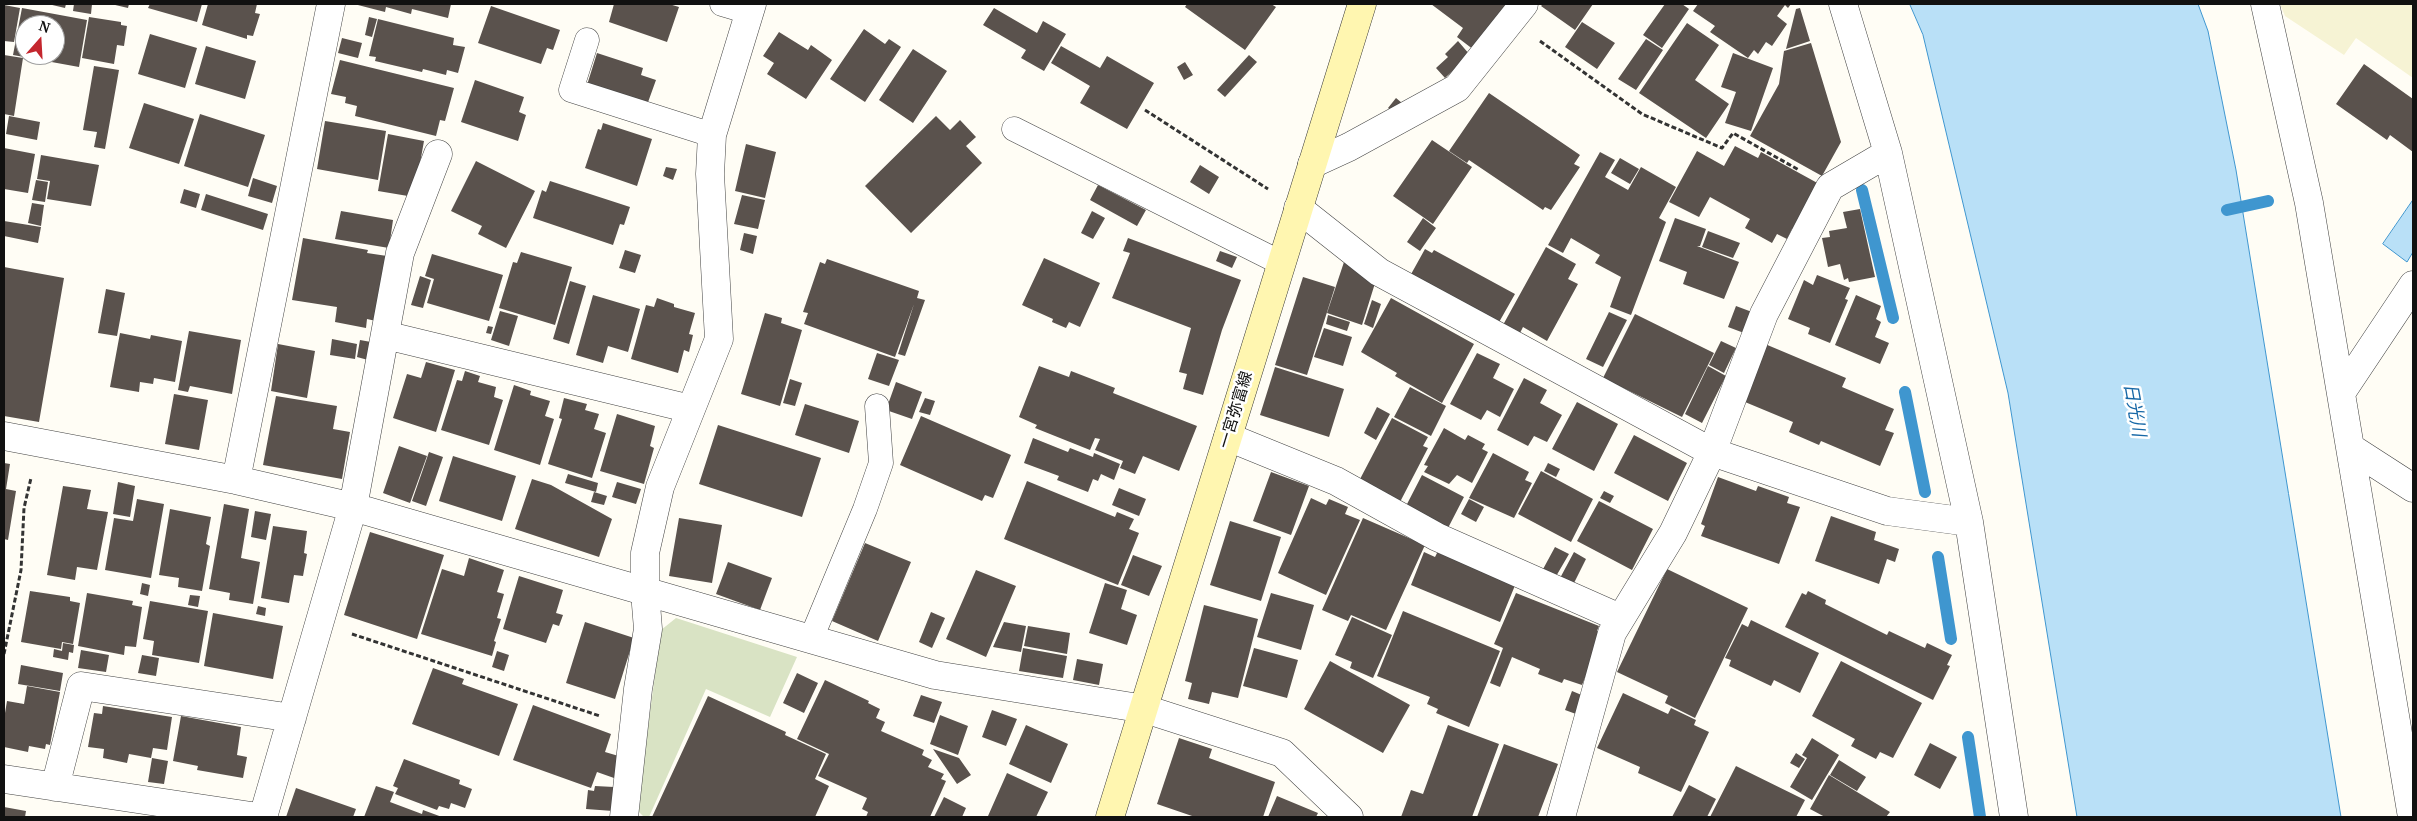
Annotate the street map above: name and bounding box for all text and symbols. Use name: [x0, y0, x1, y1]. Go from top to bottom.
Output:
north arrow: [15, 15, 65, 65]
text: N: [37, 16, 53, 37]
street label: 一宮弥富線: [1215, 369, 1257, 451]
water label: 日光川: [2119, 382, 2149, 438]

